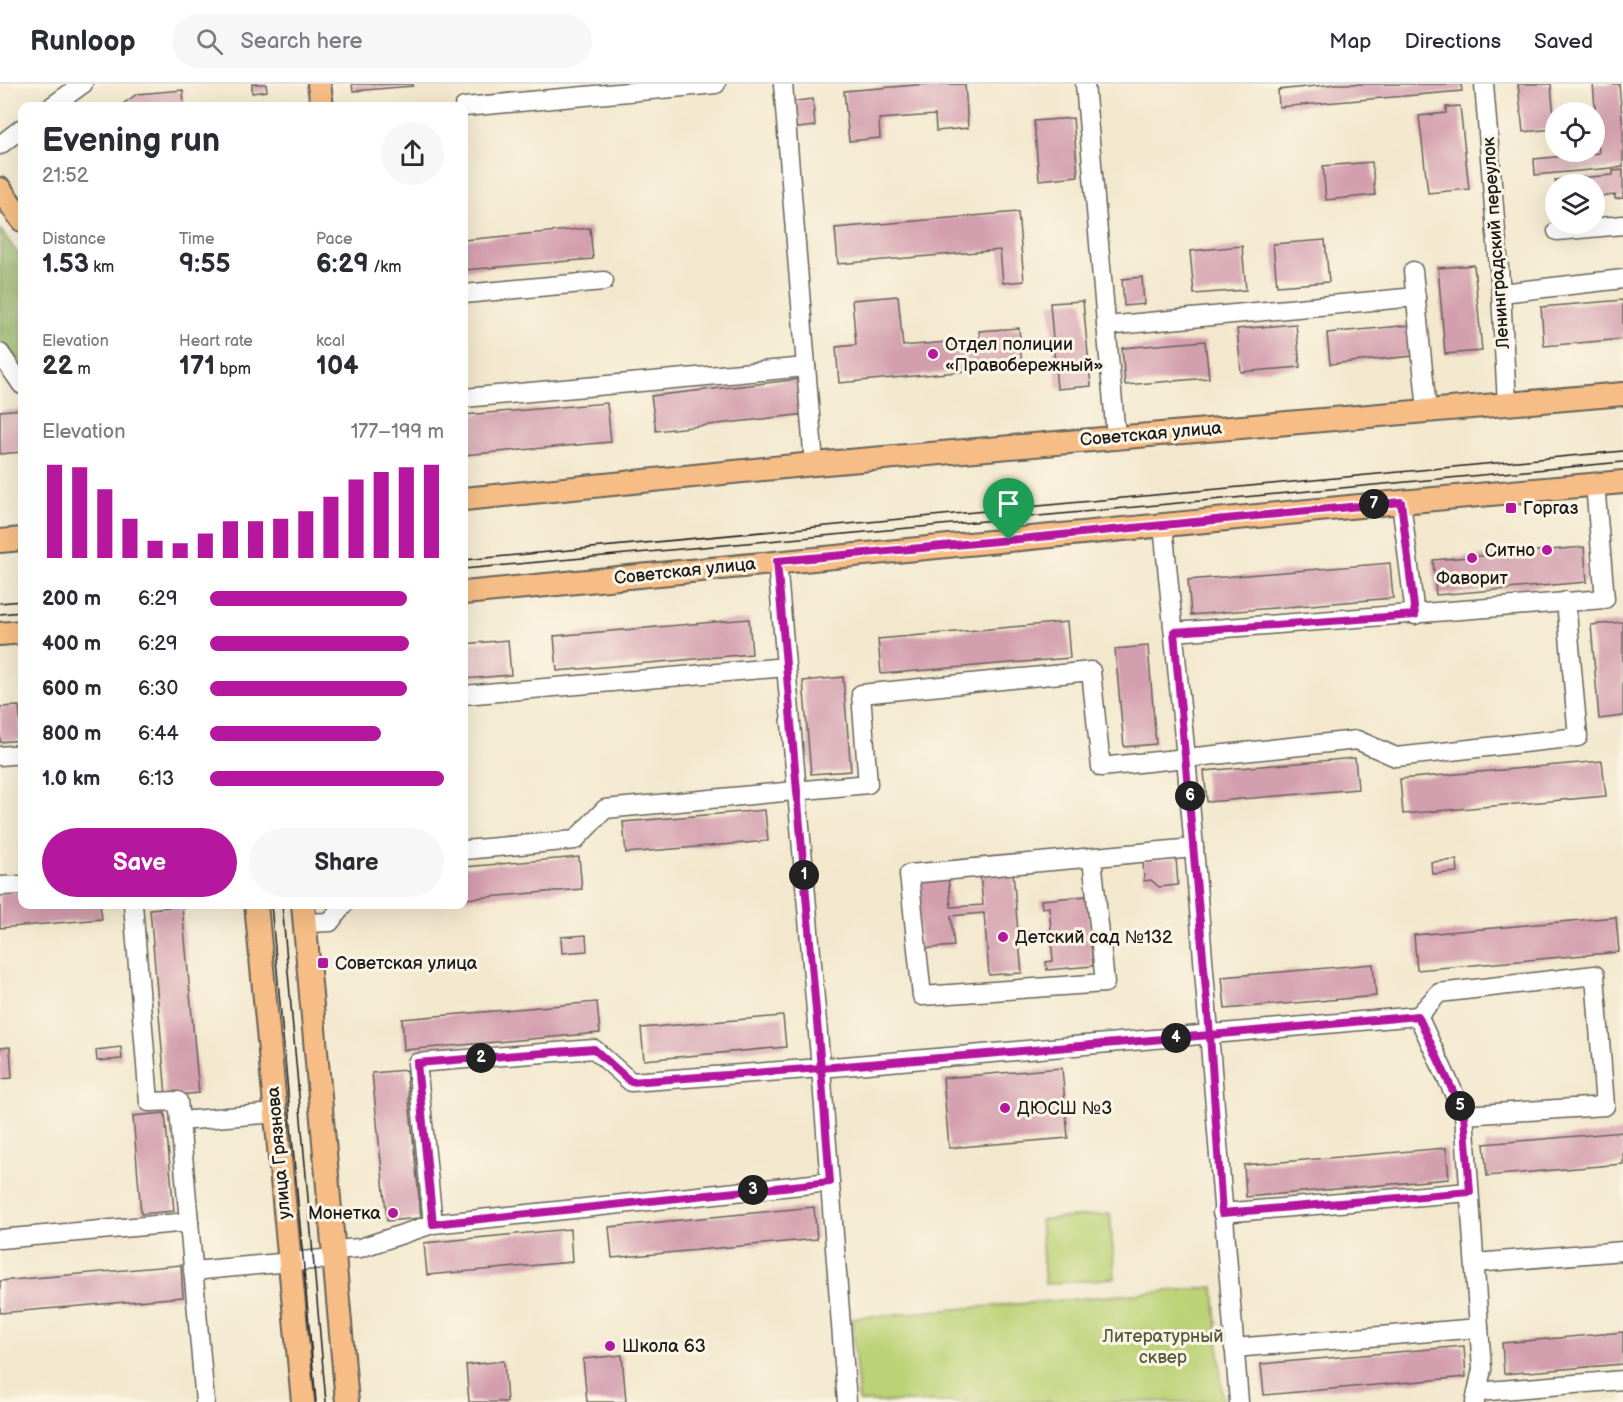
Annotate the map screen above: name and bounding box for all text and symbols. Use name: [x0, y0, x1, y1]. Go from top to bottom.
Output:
search box: [172, 14, 592, 68]
text: Runloop: [30, 25, 136, 58]
icon: search: [193, 25, 226, 58]
text: Search here: [241, 28, 362, 55]
text: Map: [1329, 29, 1372, 54]
text: Directions: [1405, 29, 1501, 54]
text: Saved: [1534, 29, 1593, 54]
map controls: [1545, 102, 1605, 234]
button: locate: [1545, 102, 1605, 162]
text: Evening run: [42, 121, 220, 161]
button: share: [381, 122, 444, 185]
street label: Ленинградский переулок: [1478, 136, 1514, 351]
text: 21:52: [42, 164, 89, 188]
button: layers: [1545, 174, 1605, 234]
text: Distance: [42, 230, 106, 249]
text: Time: [179, 230, 214, 249]
text: Pace: [316, 230, 352, 249]
text: 1.53: [42, 249, 89, 280]
text: 9:55: [179, 249, 230, 280]
text: 6:29: [316, 249, 369, 280]
text: km: [89, 258, 114, 277]
text: /km: [369, 258, 401, 277]
text: Elevation: [42, 332, 109, 351]
text: Heart rate: [179, 332, 253, 351]
text: kcal: [316, 332, 345, 351]
place label: Отдел полиции «Правобережный»: [945, 334, 1104, 376]
marker: Отдел полиции «Правобережный»: [926, 347, 940, 361]
text: 22: [42, 351, 73, 382]
text: 171: [179, 351, 215, 382]
text: 104: [316, 351, 358, 382]
text: m: [73, 360, 91, 379]
text: bpm: [215, 360, 251, 379]
street label: Советская улица: [1079, 417, 1223, 451]
text: Elevation: [42, 420, 125, 444]
text: 177–199 m: [351, 420, 444, 444]
pin: [983, 478, 1034, 540]
icon: arrive: [992, 487, 1025, 520]
pin: 7: [1359, 489, 1389, 519]
text: 7: [1370, 494, 1378, 513]
place label: Горгаз: [1523, 498, 1579, 519]
marker: Горгаз: [1504, 501, 1518, 515]
place label: Ситно: [1485, 540, 1535, 561]
marker: Ситно: [1540, 543, 1554, 557]
marker: Фаворит: [1465, 551, 1479, 565]
street label: Советская улица: [613, 553, 757, 589]
place label: Фаворит: [1436, 568, 1509, 589]
text: 200 m: [42, 587, 101, 611]
text: 6:29: [138, 587, 178, 611]
text: 400 m: [42, 632, 101, 656]
text: 6:29: [138, 632, 178, 656]
text: 600 m: [42, 677, 102, 701]
text: 6:30: [138, 677, 178, 701]
text: 800 m: [42, 722, 101, 746]
text: 6:44: [138, 722, 179, 746]
text: 1.0 km: [42, 767, 100, 791]
text: 6:13: [138, 767, 174, 791]
pin: 6: [1175, 781, 1205, 811]
text: 6: [1185, 786, 1195, 805]
button: Save: [42, 828, 237, 897]
button: Share: [249, 828, 444, 897]
pin: 1: [789, 860, 819, 890]
text: 1: [801, 865, 807, 884]
place label: Детский сад №132: [1015, 927, 1173, 948]
marker: Детский сад №132: [996, 930, 1010, 944]
place label: Советская улица: [335, 953, 478, 974]
marker: Советская улица: [316, 956, 330, 970]
pin: 4: [1161, 1023, 1191, 1053]
text: 4: [1171, 1028, 1181, 1047]
pin: 2: [466, 1043, 496, 1073]
text: 2: [476, 1048, 486, 1067]
street label: улица Грязнова: [263, 1085, 295, 1220]
pin: 5: [1445, 1091, 1475, 1121]
text: 5: [1455, 1096, 1465, 1115]
place label: ДЮСШ №3: [1017, 1098, 1112, 1119]
marker: ДЮСШ №3: [998, 1101, 1012, 1115]
pin: 3: [738, 1175, 768, 1205]
text: 3: [748, 1180, 758, 1199]
place label: Монетка: [308, 1203, 381, 1224]
marker: Монетка: [386, 1206, 400, 1220]
park label: Литературный сквер: [1102, 1326, 1223, 1368]
place label: Школа 63: [622, 1336, 706, 1357]
marker: Школа 63: [603, 1339, 617, 1353]

